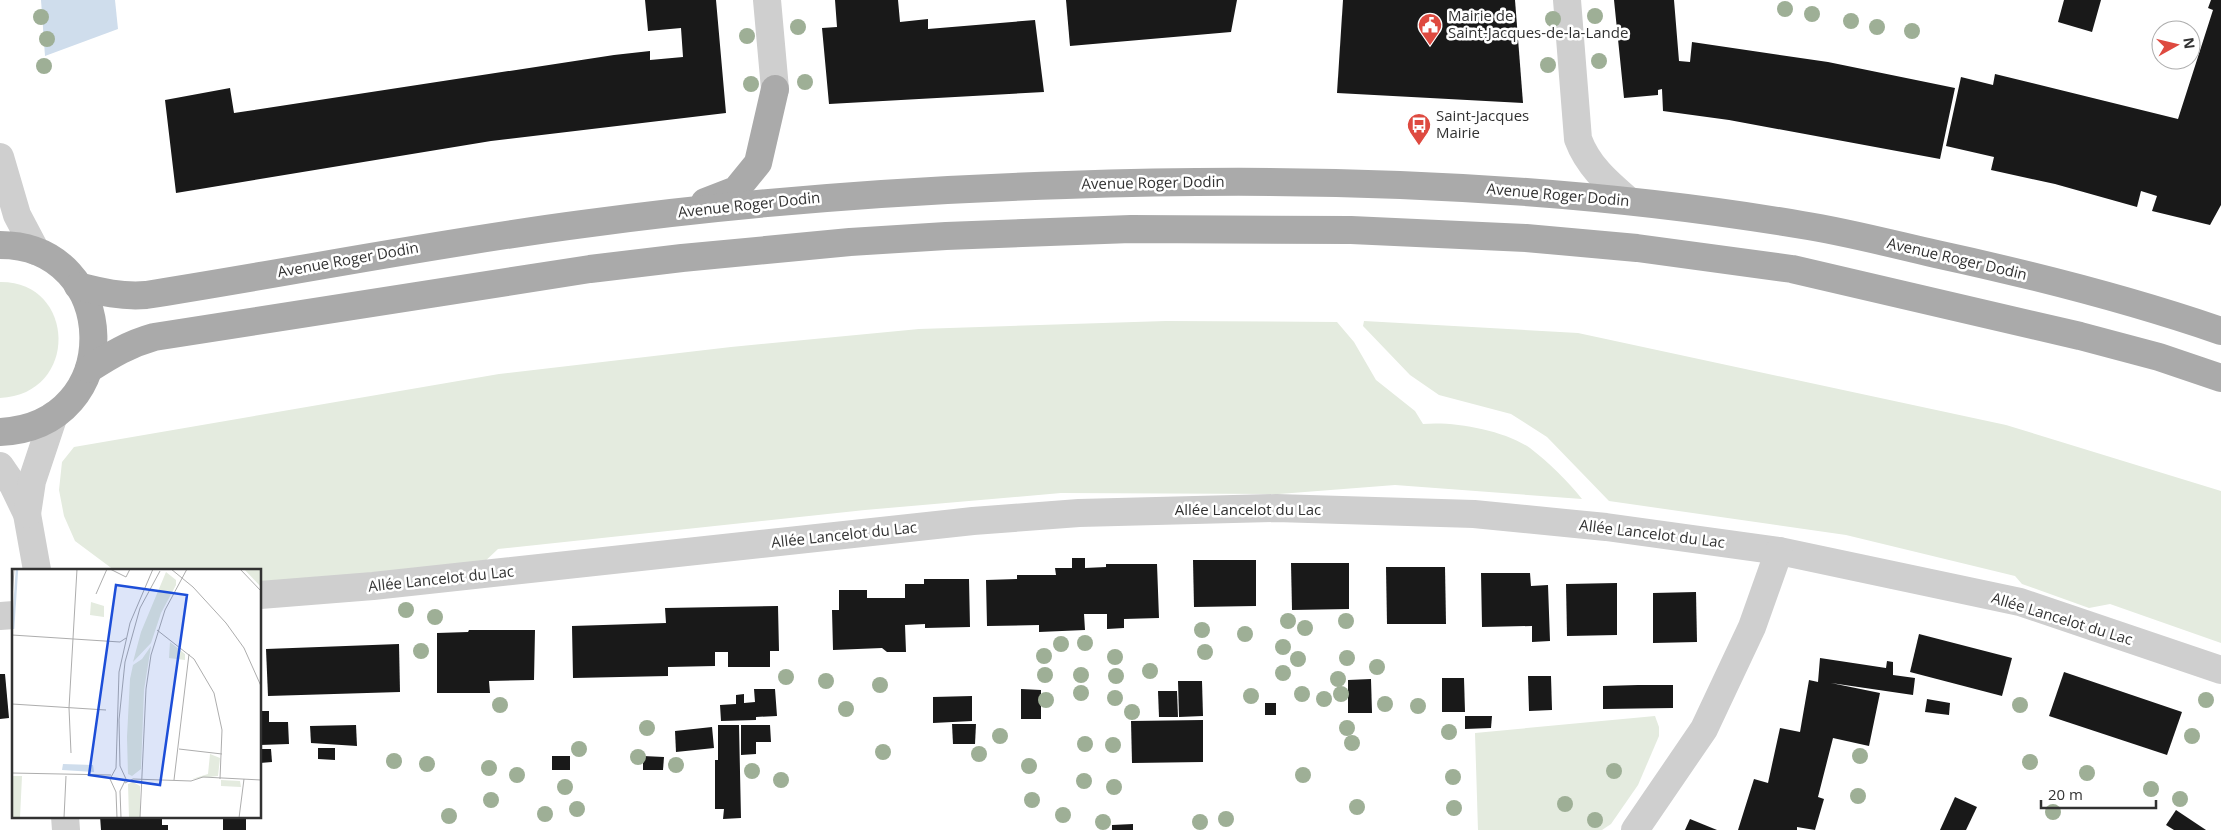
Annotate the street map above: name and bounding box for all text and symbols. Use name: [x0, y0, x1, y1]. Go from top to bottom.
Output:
place label: Mairie de Saint-Jacques-de-la-Lande: [1448, 5, 1628, 42]
public building icon: Mairie de Saint-Jacques-de-la-Lande: [1417, 12, 1443, 46]
north arrow: [2151, 20, 2201, 70]
text: N: [2179, 36, 2200, 50]
place label: Saint-Jacques Mairie: [1436, 105, 1529, 142]
bus stop icon: Saint-Jacques Mairie: [1406, 112, 1432, 146]
street label: Avenue Roger Dodin: [1081, 171, 1225, 193]
street label: Avenue Roger Dodin: [1486, 178, 1630, 210]
street label: Avenue Roger Dodin: [677, 187, 821, 221]
street label: Avenue Roger Dodin: [1885, 232, 2029, 284]
street label: Avenue Roger Dodin: [276, 237, 420, 281]
street label: Allée Lancelot du Lac: [1175, 499, 1321, 519]
street label: Allée Lancelot du Lac: [1578, 514, 1726, 552]
street label: Allée Lancelot du Lac: [770, 516, 918, 552]
street label: Allée Lancelot du Lac: [367, 560, 515, 596]
inset map: [12, 569, 261, 818]
street label: Allée Lancelot du Lac: [1989, 587, 2135, 649]
scale bar: [2041, 778, 2156, 810]
text: 20 m: [2048, 784, 2083, 804]

